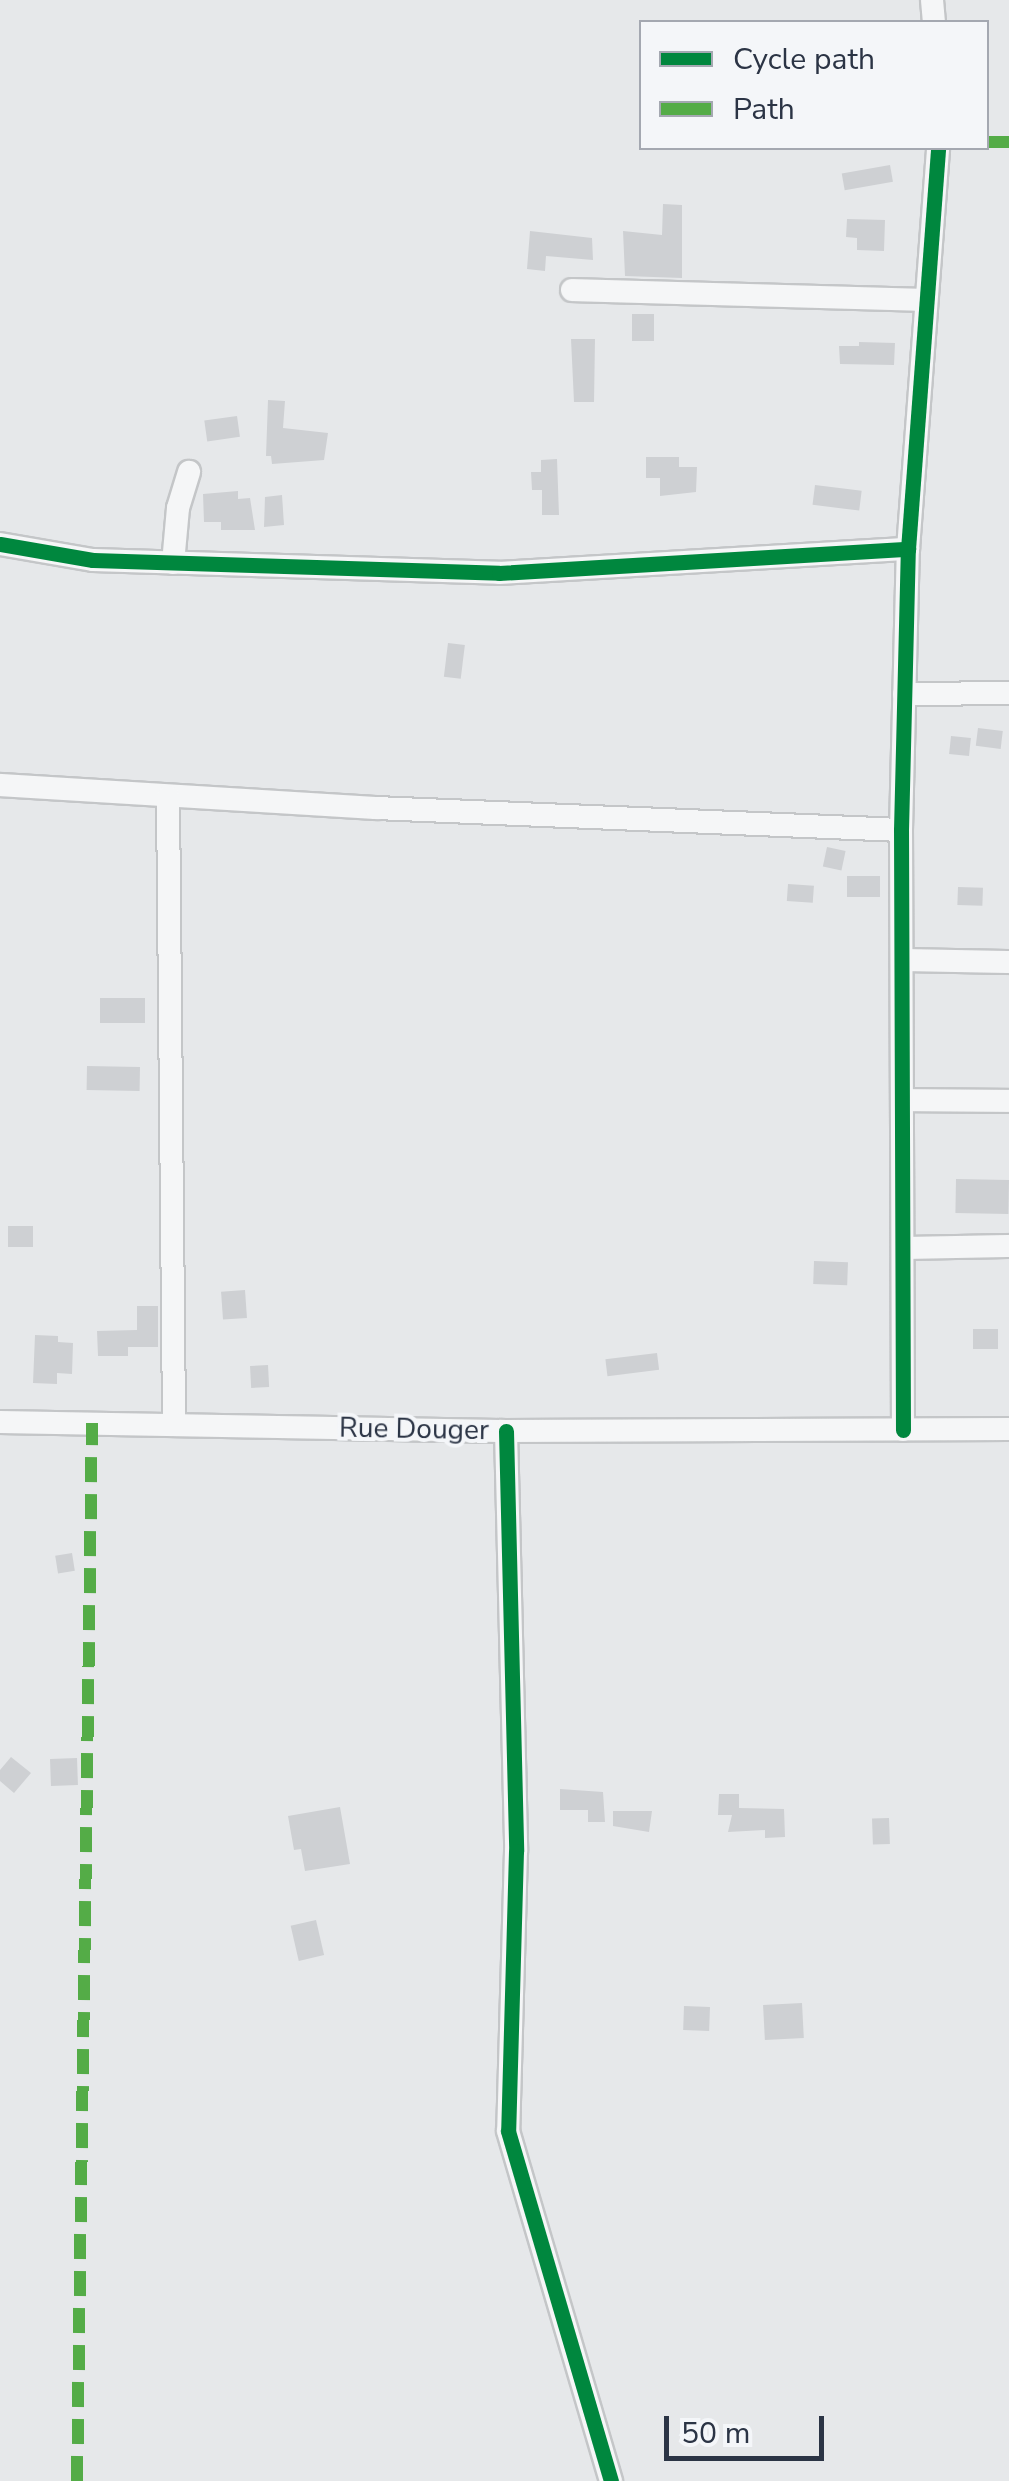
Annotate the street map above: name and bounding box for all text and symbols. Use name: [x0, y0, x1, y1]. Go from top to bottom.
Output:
legend: [639, 20, 989, 150]
text: Cycle path: [733, 39, 875, 80]
text: Path: [733, 89, 795, 130]
street label: Rue Douger: [339, 1411, 489, 1447]
scale bar: [669, 2396, 829, 2458]
text: 50 m: [681, 2413, 750, 2454]

